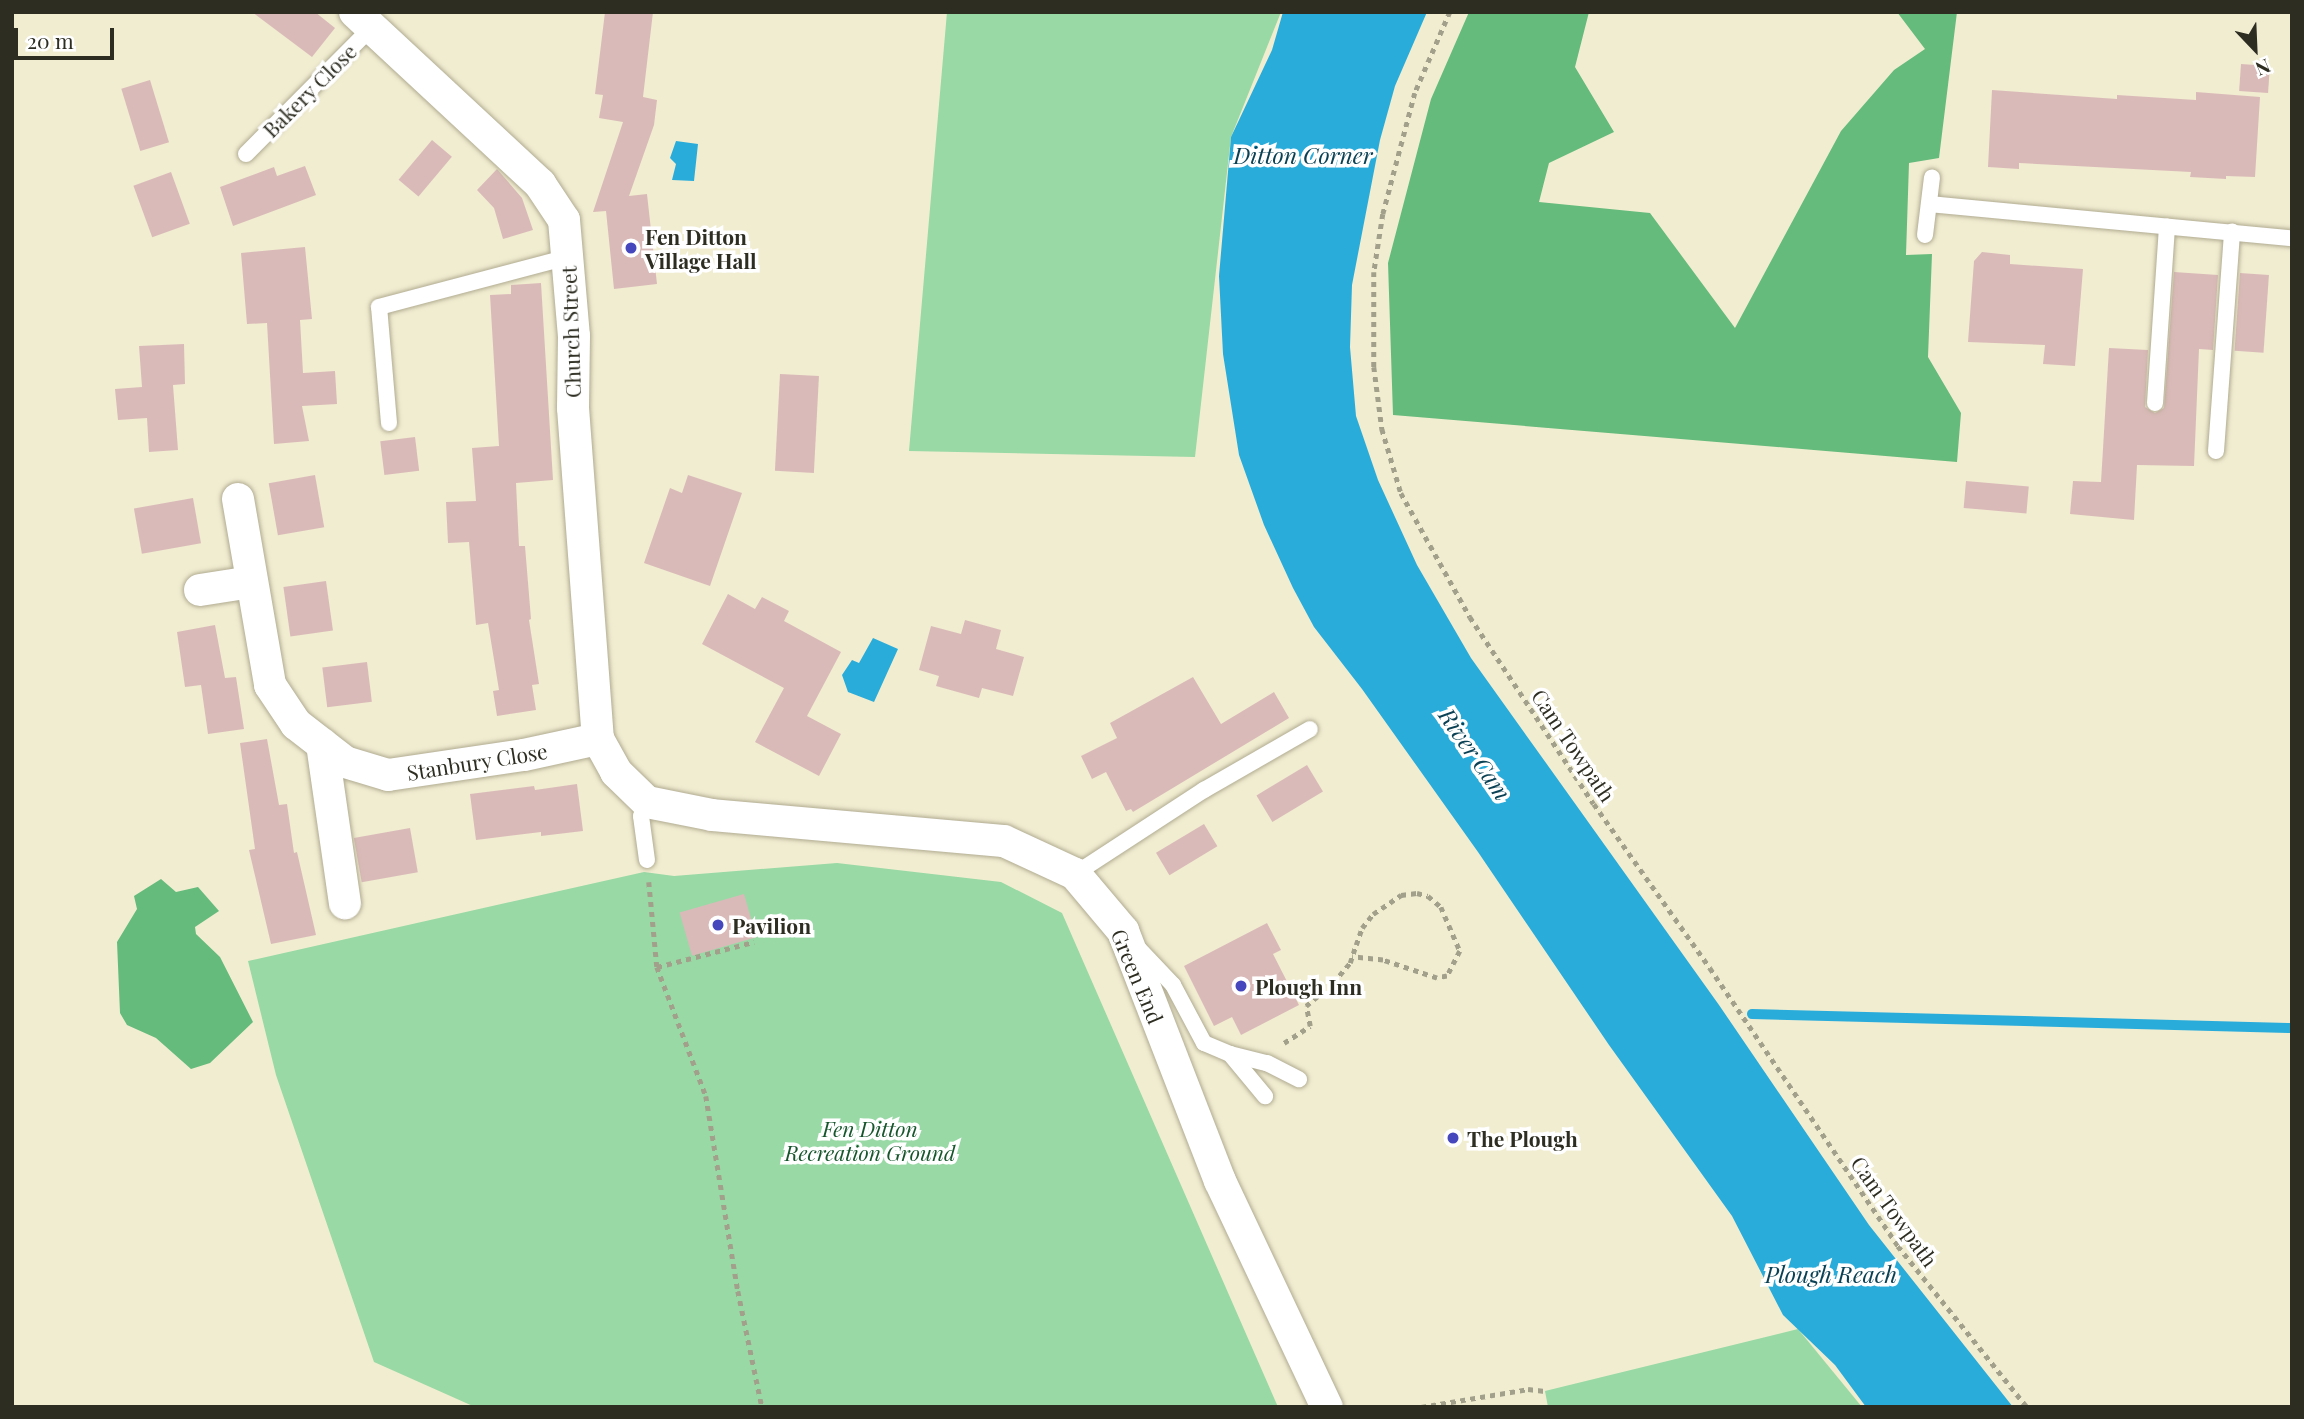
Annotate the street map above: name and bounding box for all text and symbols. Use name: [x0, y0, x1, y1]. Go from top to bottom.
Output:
scale bar: [18, 14, 117, 58]
north arrow: [2220, 14, 2290, 84]
text: 20 m: [27, 26, 74, 54]
street label: Bakery Close: [257, 38, 361, 142]
text: N: [2252, 54, 2275, 83]
water label: Ditton Corner: [1234, 141, 1372, 169]
place label: Fen Ditton Village Hall: [645, 223, 757, 273]
marker: Fen Ditton Village Hall: [623, 240, 639, 256]
street label: Church Street: [555, 266, 585, 398]
street label: Cam Towpath: [1527, 684, 1621, 806]
water label: River Cam: [1433, 703, 1517, 805]
street label: Stanbury Close: [405, 737, 549, 785]
place label: Pavilion: [732, 912, 811, 938]
marker: Pavilion: [710, 917, 726, 933]
street label: Green End: [1107, 925, 1169, 1027]
place label: Plough Inn: [1255, 973, 1362, 999]
marker: Plough Inn: [1233, 978, 1249, 994]
park label: Fen Ditton Recreation Ground: [785, 1115, 955, 1165]
place label: The Plough: [1467, 1125, 1578, 1151]
marker: The Plough: [1445, 1130, 1461, 1146]
street label: Cam Towpath: [1846, 1151, 1944, 1271]
water label: Plough Reach: [1765, 1260, 1897, 1288]

